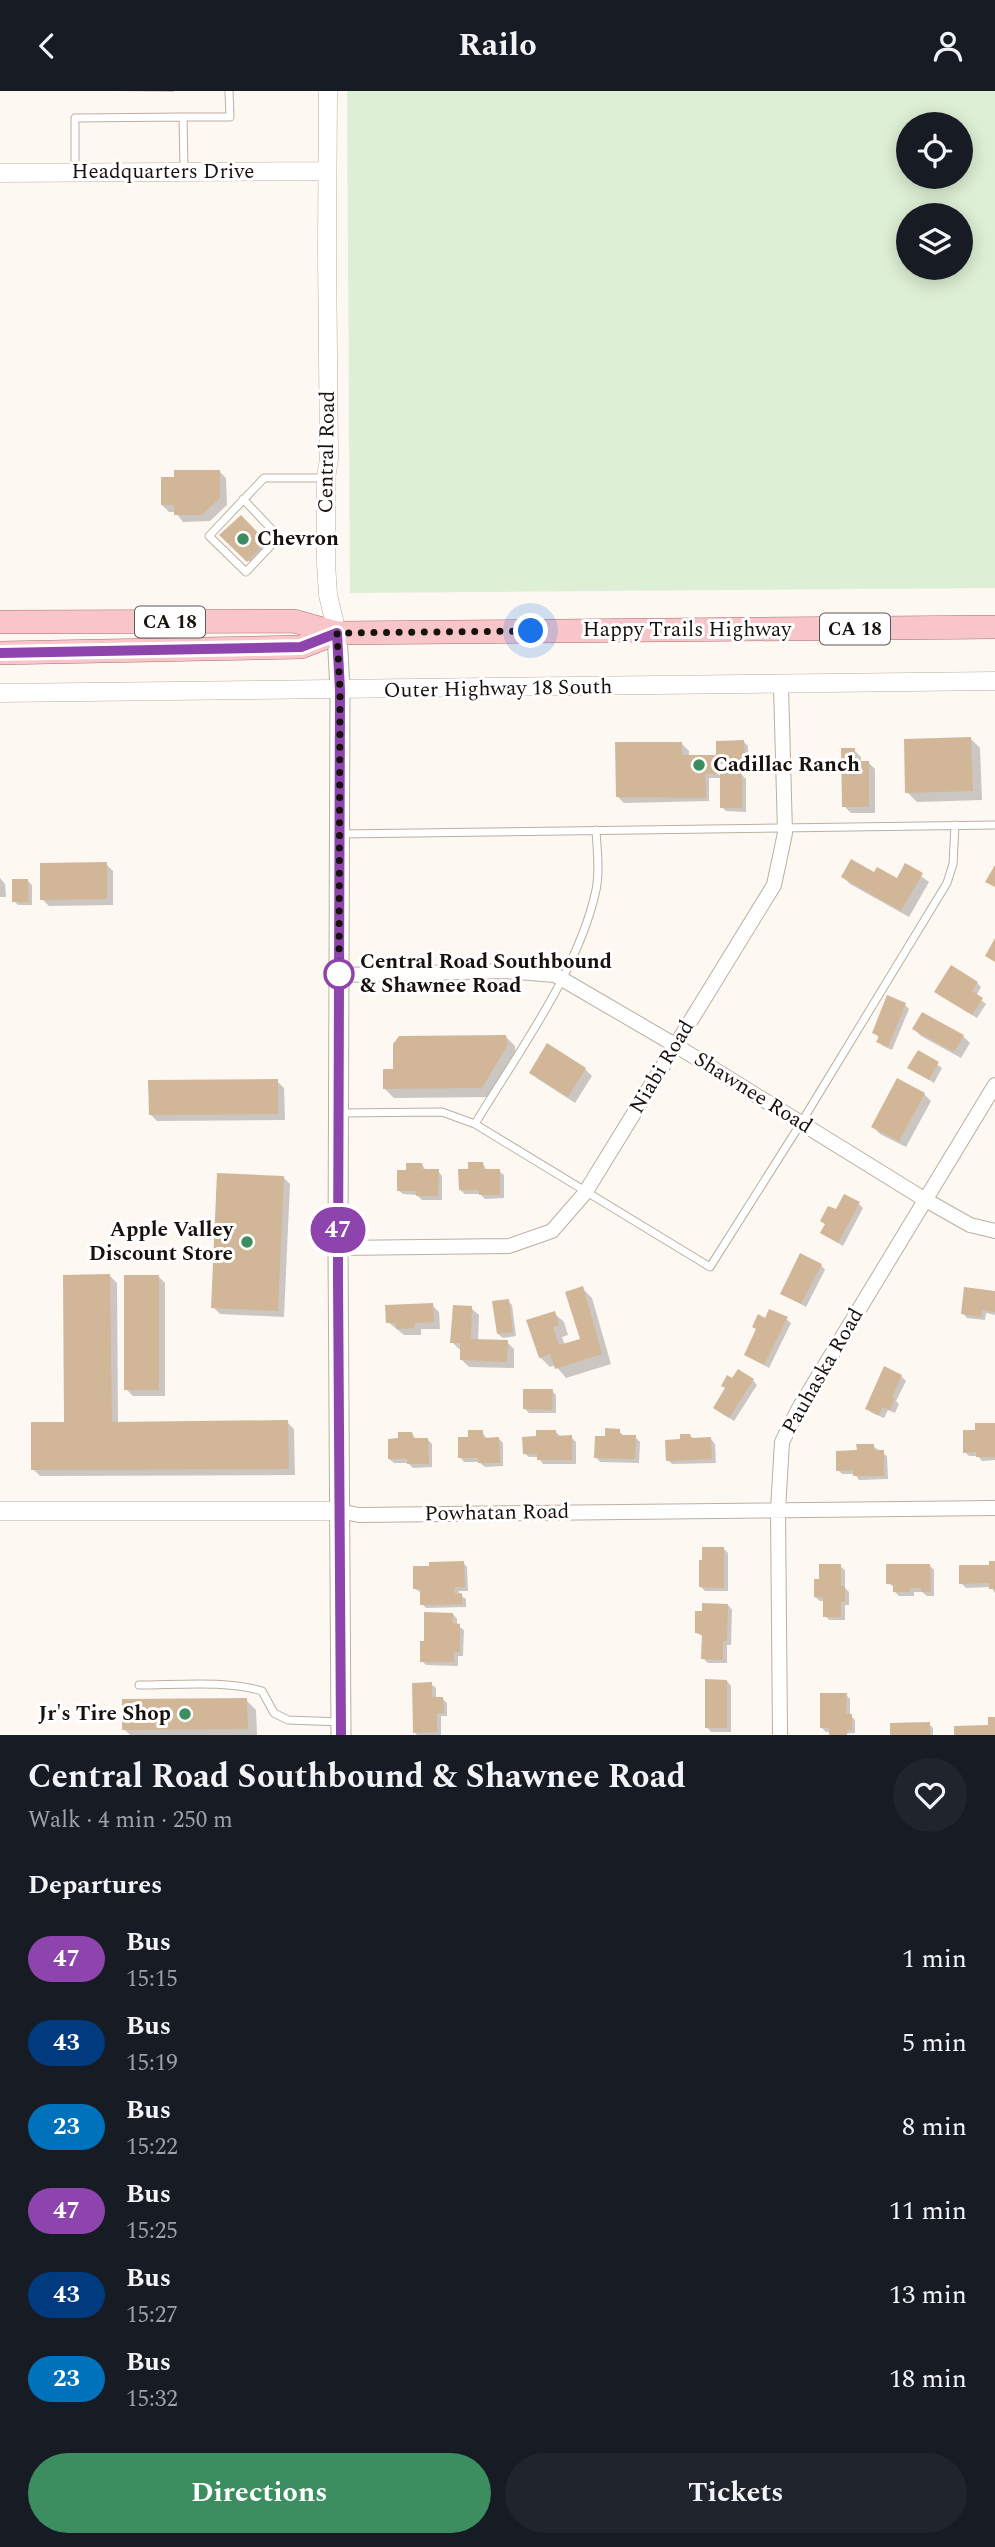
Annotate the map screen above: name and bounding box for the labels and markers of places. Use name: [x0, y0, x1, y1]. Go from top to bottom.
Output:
place label: Chevron: [257, 523, 339, 555]
marker: Chevron: [235, 531, 251, 547]
place label: Cadillac Ranch: [713, 749, 860, 781]
marker: Cadillac Ranch: [691, 757, 707, 773]
place label: Central Road Southbound & Shawnee Road: [360, 946, 612, 1002]
marker: Central Road Southbound & Shawnee Road: [324, 959, 354, 989]
place label: Apple Valley Discount Store: [89, 1214, 234, 1270]
marker: Apple Valley Discount Store: [239, 1234, 255, 1250]
place label: Jr's Tire Shop: [38, 1698, 171, 1730]
marker: Jr's Tire Shop: [177, 1706, 193, 1722]

